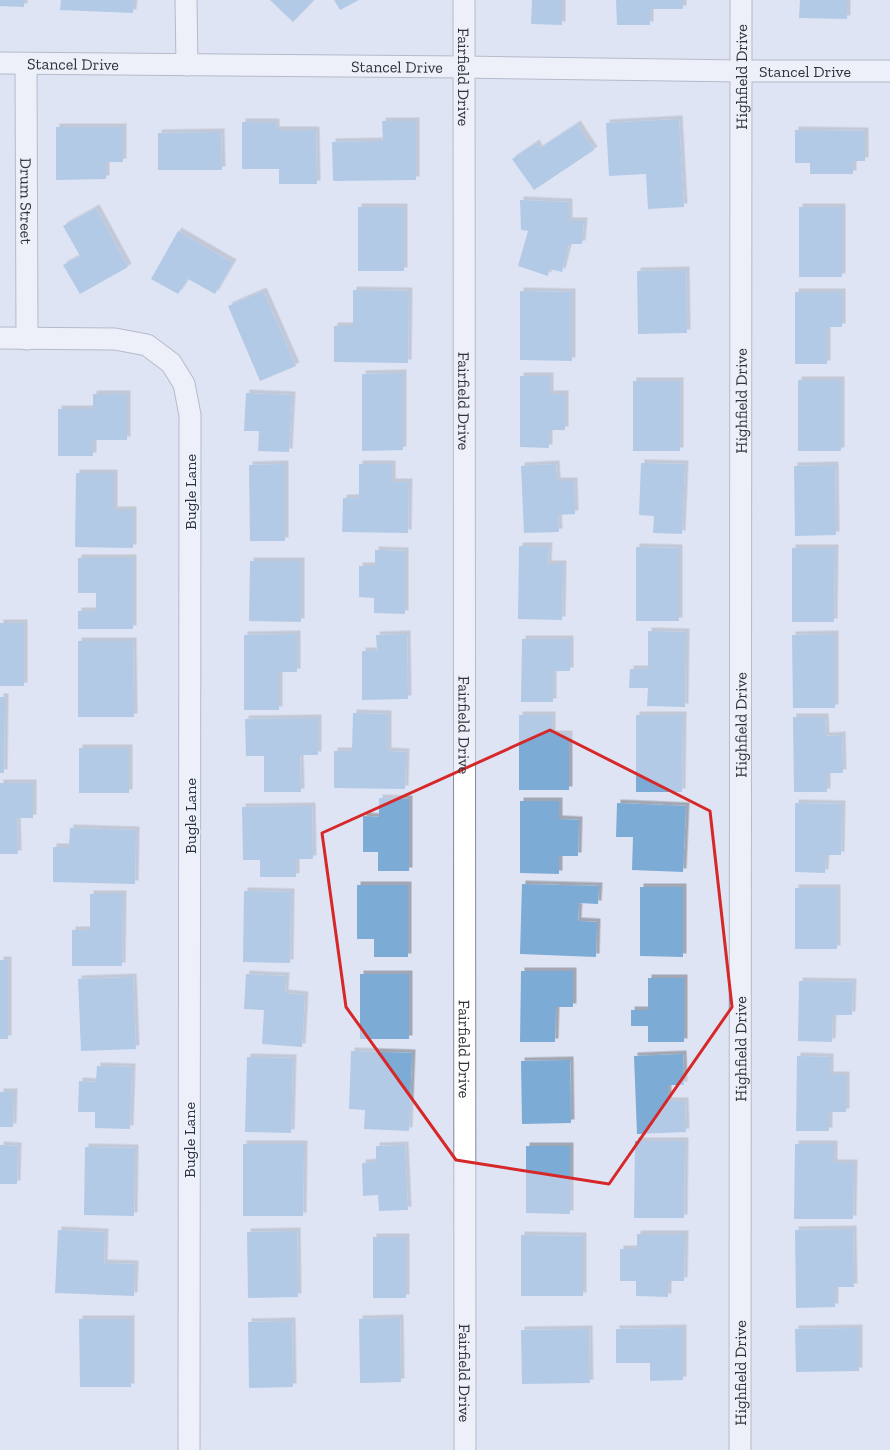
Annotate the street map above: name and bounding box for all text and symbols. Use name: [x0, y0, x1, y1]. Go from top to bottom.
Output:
street label: Highfield Drive: [732, 24, 751, 130]
street label: Fairfield Drive: [454, 28, 473, 126]
street label: Stancel Drive: [27, 54, 119, 74]
street label: Stancel Drive: [351, 57, 443, 77]
street label: Stancel Drive: [759, 62, 851, 81]
street label: Drum Street: [16, 158, 36, 244]
street label: Highfield Drive: [732, 348, 751, 454]
street label: Fairfield Drive: [454, 352, 473, 450]
street label: Bugle Lane: [181, 454, 200, 530]
street label: Highfield Drive: [731, 672, 751, 778]
street label: Fairfield Drive: [454, 676, 474, 774]
street label: Bugle Lane: [181, 778, 200, 854]
street label: Highfield Drive: [731, 996, 750, 1102]
street label: Fairfield Drive: [455, 1000, 474, 1098]
street label: Bugle Lane: [180, 1102, 199, 1178]
street label: Highfield Drive: [731, 1320, 750, 1426]
street label: Fairfield Drive: [455, 1324, 474, 1422]

